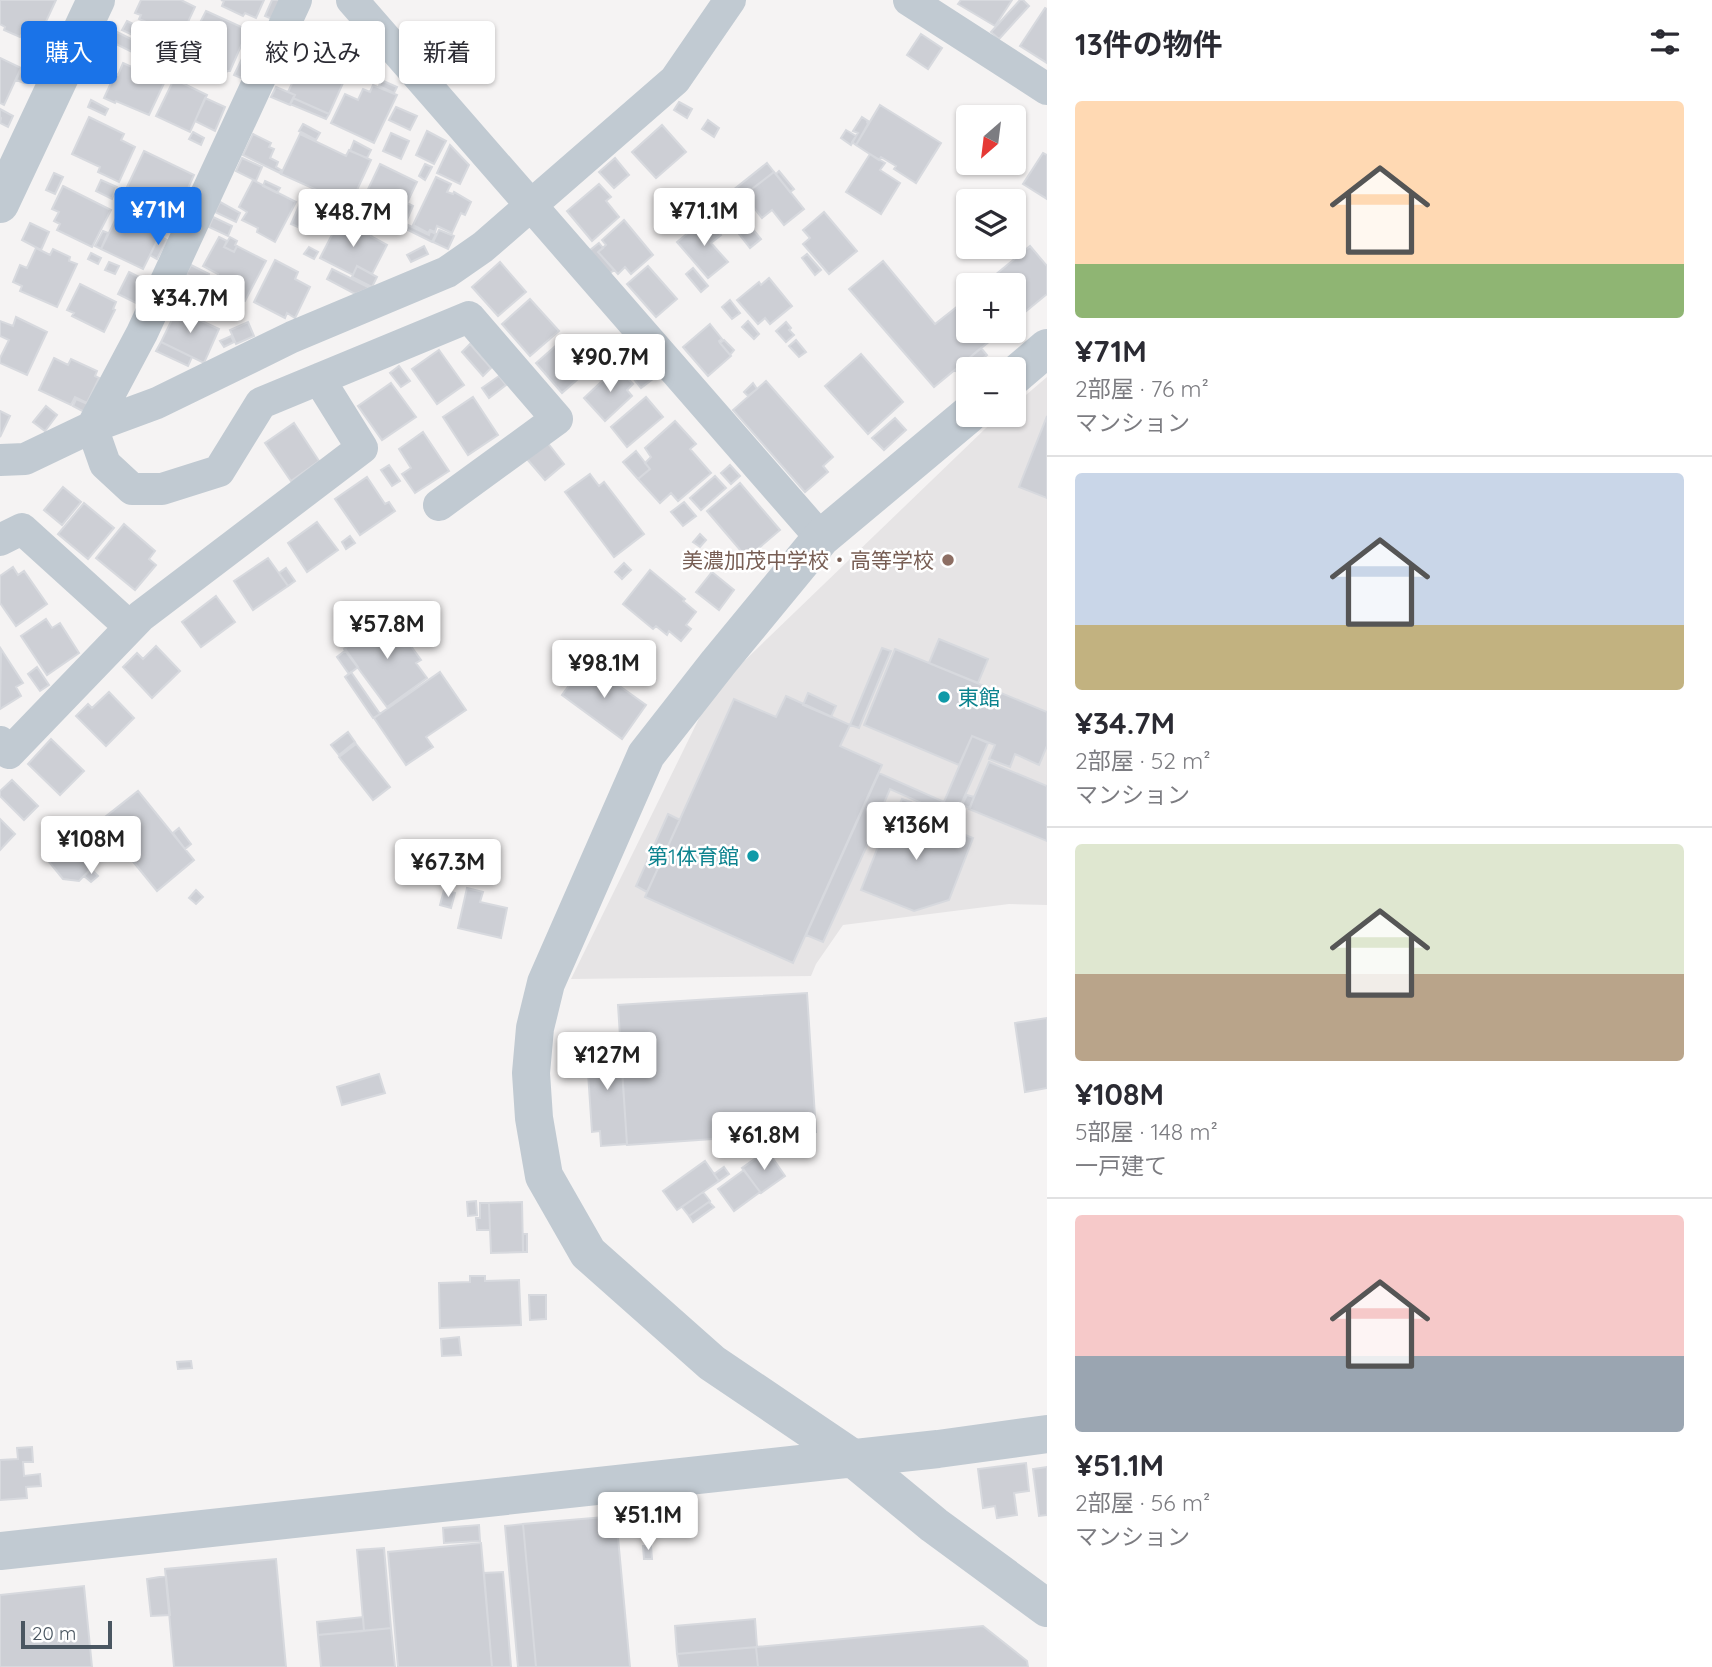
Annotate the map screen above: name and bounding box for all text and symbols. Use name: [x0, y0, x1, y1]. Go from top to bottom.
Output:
chip: 購入: [21, 21, 117, 84]
chip: 賃貸: [131, 21, 227, 84]
chip: 絞り込み: [241, 21, 385, 84]
chip: 新着: [399, 21, 495, 84]
icon: filters: [1646, 23, 1684, 61]
text: 13件の物件: [1075, 25, 1223, 63]
north arrow: [956, 105, 1026, 175]
map controls: [956, 105, 1026, 427]
icon: home: [1317, 147, 1443, 273]
pin: ¥71M: [117, 188, 199, 247]
pin: ¥71.1M: [647, 188, 761, 248]
button: layers: [956, 189, 1026, 259]
pin: ¥48.7M: [296, 190, 410, 249]
text: ¥71M: [130, 195, 186, 224]
text: ¥71.1M: [670, 196, 738, 225]
text: ¥48.7M: [314, 197, 392, 226]
button: +: [956, 273, 1026, 343]
pin: ¥34.7M: [133, 276, 247, 335]
text: ¥34.7M: [152, 283, 228, 312]
text: ¥71M: [1075, 332, 1147, 370]
pin: ¥90.7M: [553, 334, 667, 394]
text: ¥90.7M: [571, 342, 649, 371]
button: −: [956, 357, 1026, 427]
text: 2部屋 · 76 m²: [1075, 374, 1209, 403]
text: マンション: [1075, 408, 1190, 437]
icon: home: [1317, 519, 1443, 645]
place label: 美濃加茂中学校・高等学校: [682, 547, 934, 573]
marker: 美濃加茂中学校・高等学校: [940, 552, 956, 568]
pin: ¥57.8M: [330, 602, 444, 661]
text: ¥57.8M: [349, 609, 425, 638]
pin: ¥98.1M: [547, 640, 661, 700]
text: ¥98.1M: [568, 648, 640, 677]
place label: 東館: [958, 684, 1000, 710]
marker: 東館: [936, 689, 952, 705]
text: ¥34.7M: [1075, 704, 1175, 742]
text: 2部屋 · 52 m²: [1075, 746, 1211, 775]
text: マンション: [1075, 780, 1190, 809]
pin: ¥136M: [867, 802, 965, 862]
text: ¥136M: [883, 810, 949, 839]
pin: ¥108M: [42, 816, 140, 876]
text: ¥108M: [57, 824, 125, 853]
pin: ¥67.3M: [391, 839, 505, 899]
place label: 第1体育館: [647, 843, 739, 869]
text: ¥67.3M: [411, 847, 485, 876]
marker: 第1体育館: [745, 848, 761, 864]
icon: home: [1317, 890, 1443, 1016]
pin: ¥127M: [558, 1032, 656, 1092]
text: ¥127M: [573, 1040, 641, 1069]
text: ¥108M: [1075, 1075, 1164, 1113]
pin: ¥61.8M: [707, 1112, 821, 1172]
text: 5部屋 · 148 m²: [1075, 1117, 1218, 1146]
text: ¥61.8M: [728, 1120, 800, 1149]
text: 一戸建て: [1075, 1151, 1167, 1180]
icon: home: [1317, 1261, 1443, 1387]
text: ¥51.1M: [1075, 1446, 1164, 1484]
text: 2部屋 · 56 m²: [1075, 1488, 1210, 1517]
pin: ¥51.1M: [591, 1492, 705, 1552]
text: ¥51.1M: [614, 1500, 682, 1529]
text: マンション: [1075, 1522, 1190, 1551]
scale bar: [21, 1618, 112, 1650]
text: 20 m: [32, 1621, 76, 1645]

